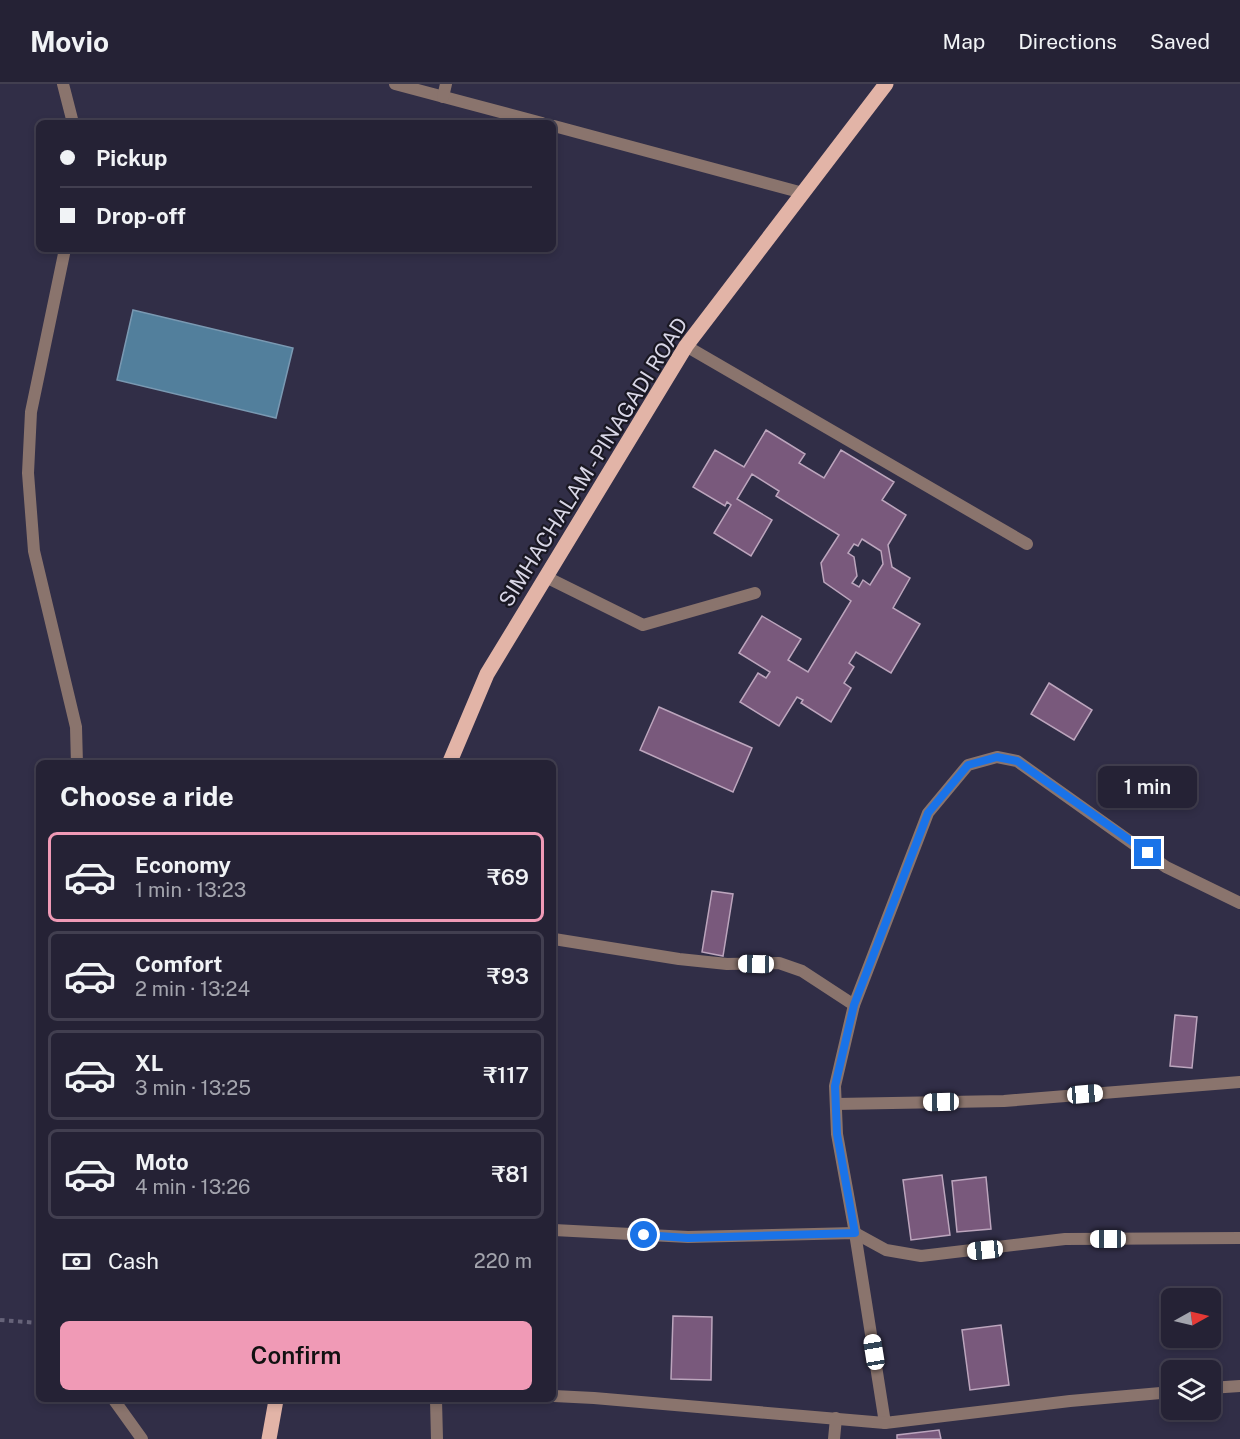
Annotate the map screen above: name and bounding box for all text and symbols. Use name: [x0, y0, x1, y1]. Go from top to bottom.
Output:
text: Movio: [30, 25, 109, 58]
text: Map: [943, 29, 985, 54]
text: Directions: [1018, 29, 1117, 54]
text: Saved: [1150, 29, 1210, 54]
text: Pickup: [96, 145, 167, 171]
text: Drop-off: [96, 203, 186, 229]
street label: SIMHACHALAM - PINAGADI ROAD: [493, 313, 693, 611]
callout: 1 min: [1098, 766, 1198, 808]
text: 1 min: [1124, 775, 1171, 799]
text: Choose a ride: [60, 780, 234, 812]
route end: [1134, 839, 1161, 866]
icon: car: [63, 850, 117, 904]
text: Economy: [135, 852, 231, 878]
text: ₹69: [487, 864, 529, 890]
text: 1 min · 13:23: [135, 878, 246, 902]
icon: car: [63, 949, 117, 1003]
text: Comfort: [135, 951, 222, 977]
car: [738, 955, 774, 973]
text: ₹93: [487, 963, 529, 989]
text: 2 min · 13:24: [135, 977, 250, 1001]
icon: car: [63, 1048, 117, 1102]
text: XL: [135, 1050, 163, 1076]
text: ₹117: [484, 1062, 529, 1088]
text: 3 min · 13:25: [135, 1076, 251, 1100]
car: [1066, 1083, 1104, 1105]
car: [923, 1093, 959, 1111]
icon: car: [63, 1147, 117, 1201]
text: Moto: [135, 1149, 189, 1175]
text: ₹81: [492, 1161, 529, 1187]
text: 4 min · 13:26: [135, 1175, 251, 1199]
route start: [630, 1221, 657, 1248]
car: [1090, 1230, 1126, 1248]
car: [966, 1239, 1004, 1261]
icon: cash: [60, 1245, 93, 1278]
text: Cash: [108, 1248, 159, 1274]
text: 220 m: [474, 1249, 532, 1273]
north arrow: [1161, 1288, 1221, 1348]
map controls: [1161, 1288, 1221, 1420]
button: Confirm: [60, 1321, 532, 1390]
car: [862, 1333, 886, 1371]
button: layers: [1161, 1360, 1221, 1420]

